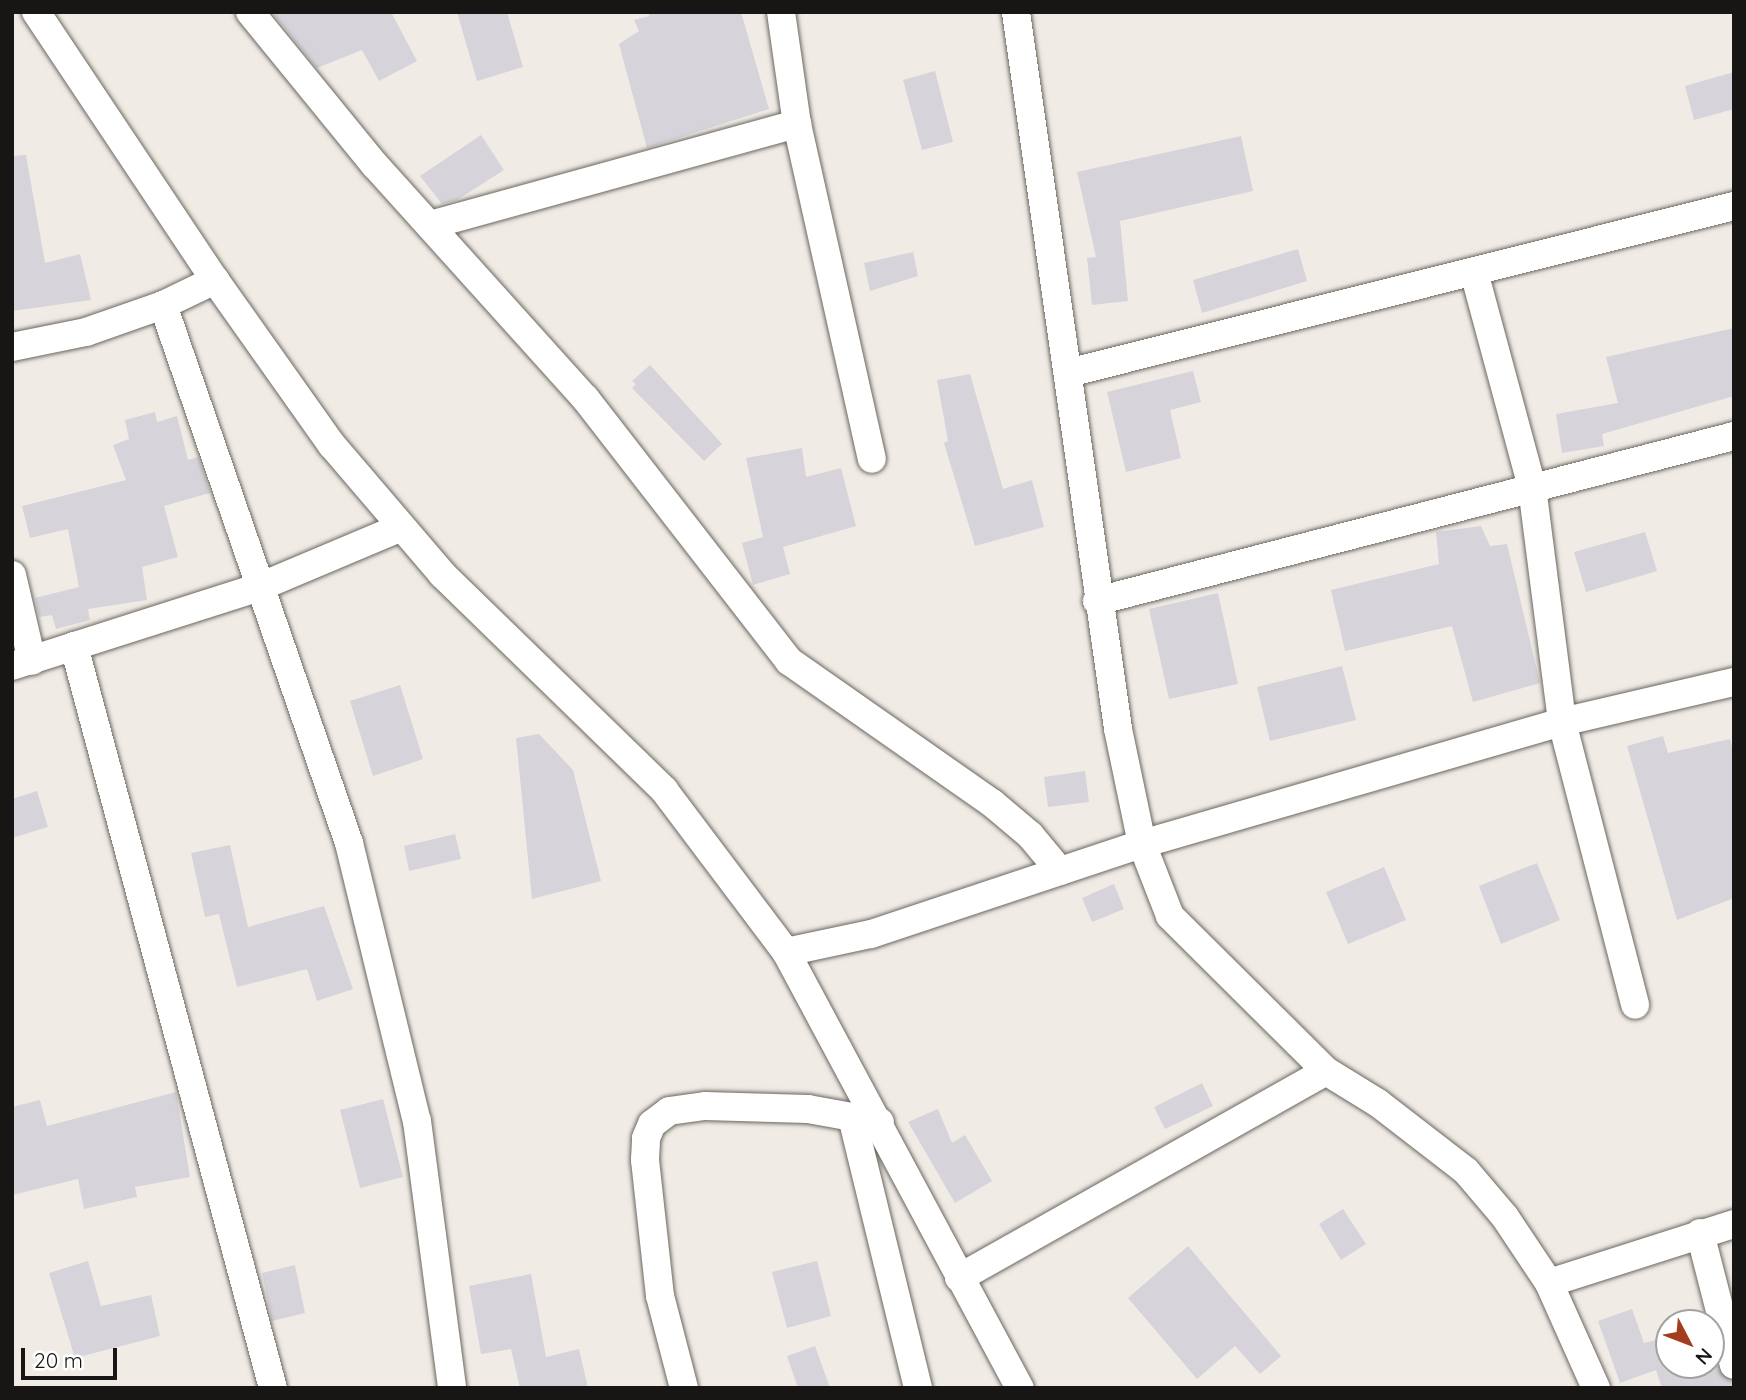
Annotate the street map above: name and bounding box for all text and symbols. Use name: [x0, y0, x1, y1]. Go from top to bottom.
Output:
north arrow: [1655, 1309, 1725, 1379]
scale bar: [24, 1334, 121, 1378]
text: N: [1691, 1343, 1718, 1370]
text: 20 m: [34, 1347, 83, 1373]

